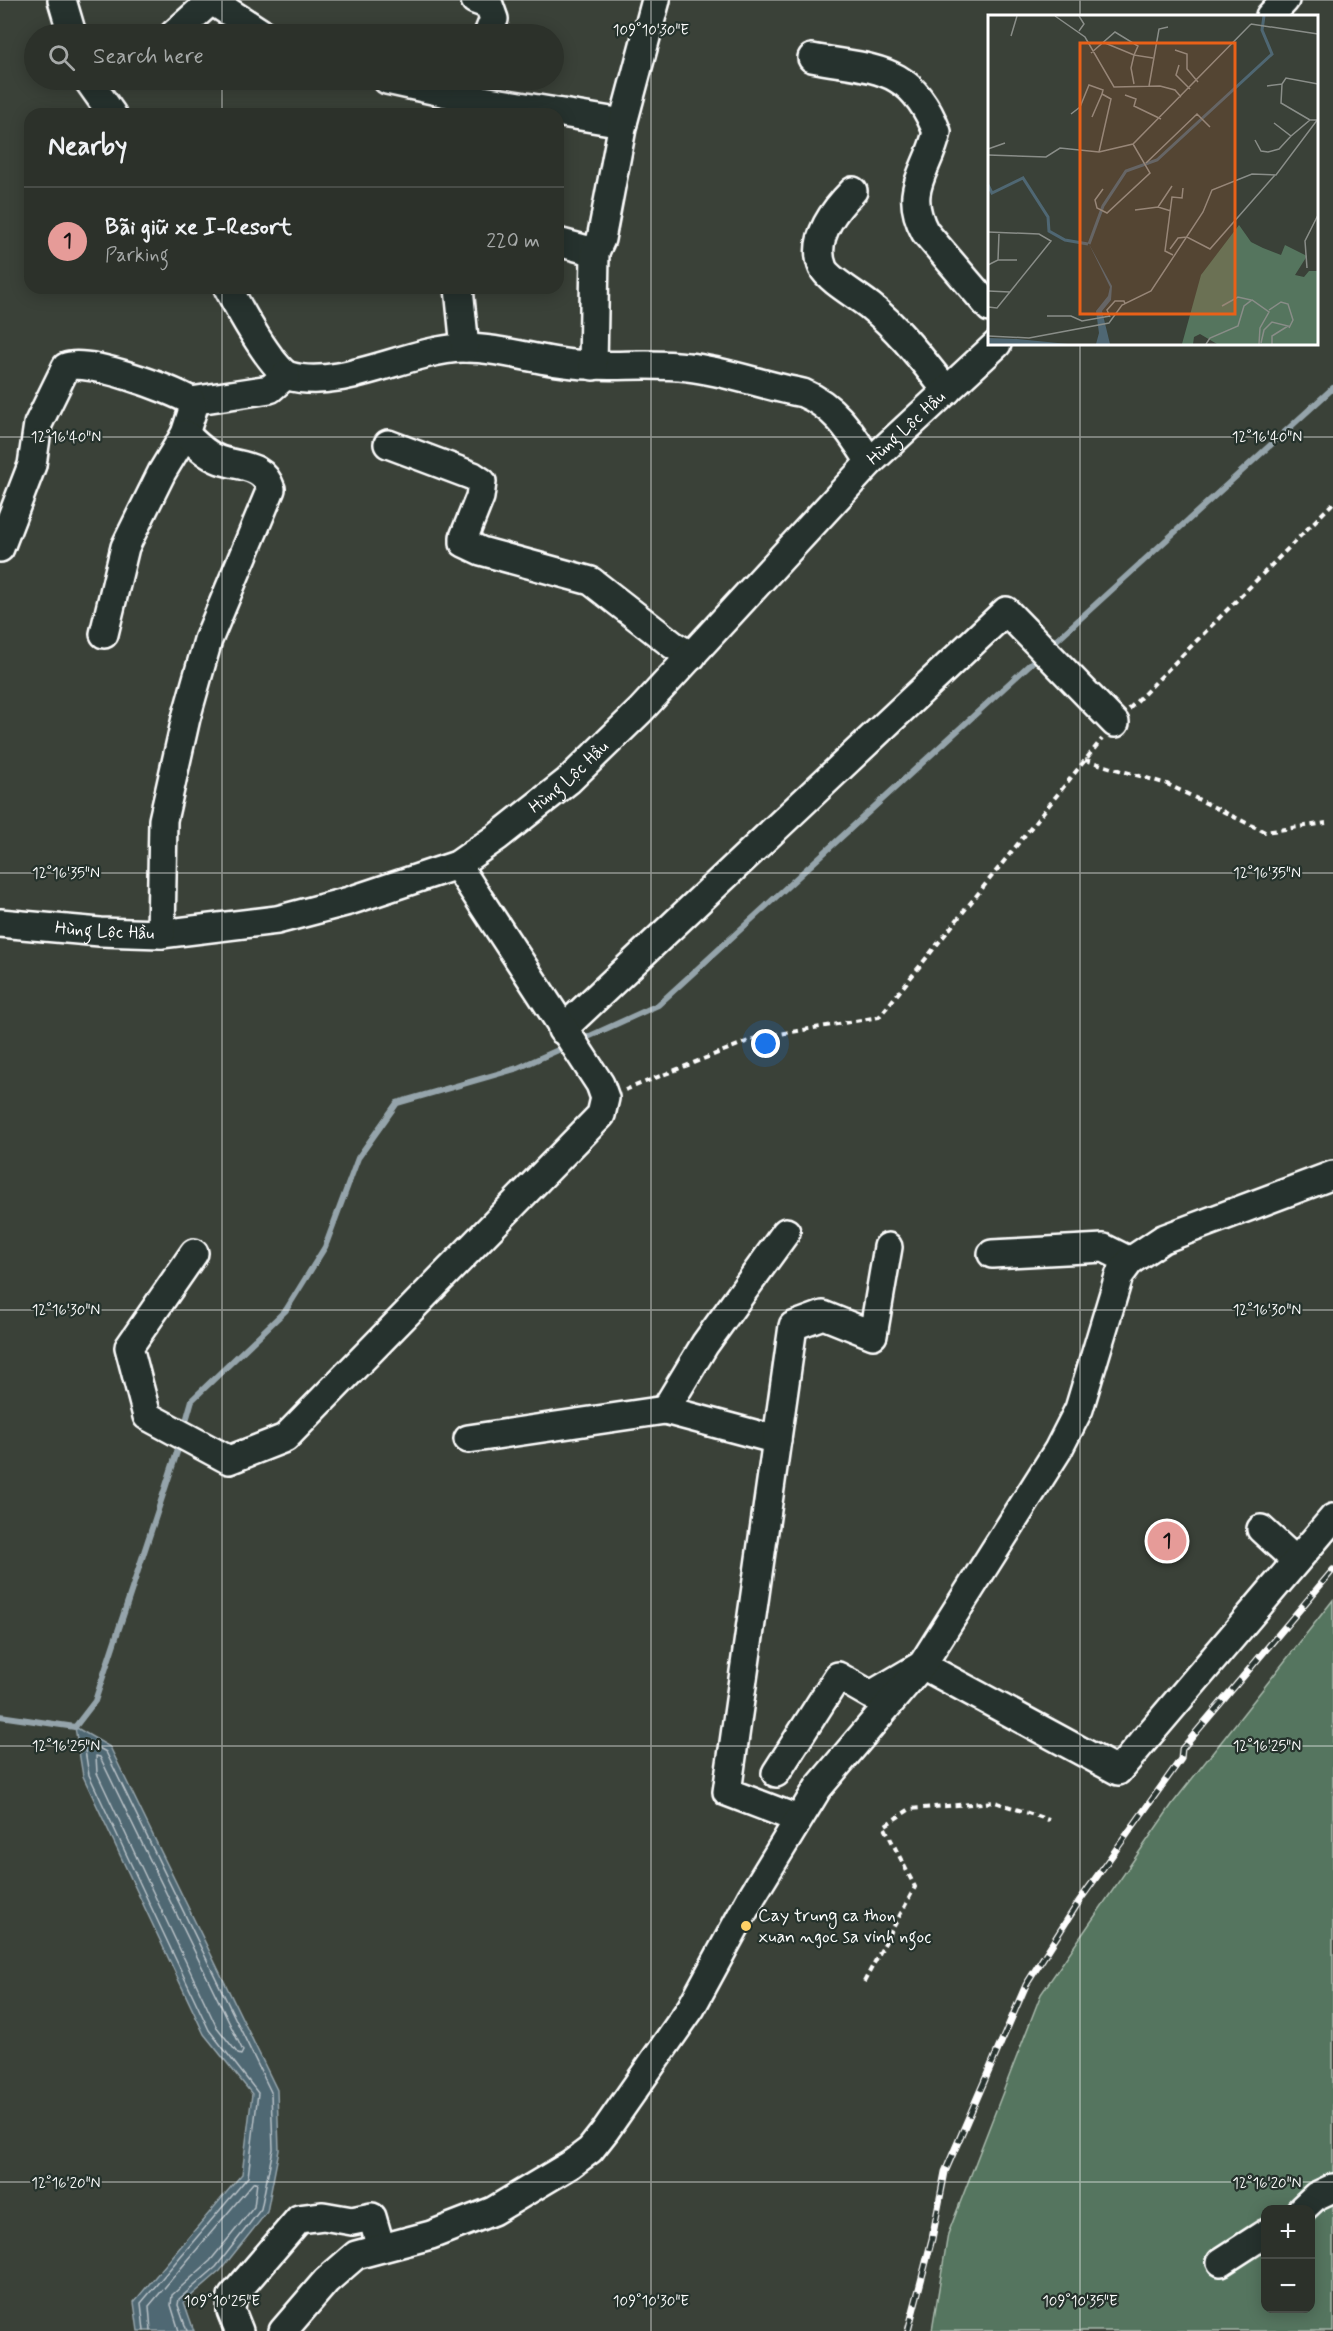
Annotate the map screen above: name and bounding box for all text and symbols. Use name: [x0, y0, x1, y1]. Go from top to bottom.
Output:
inset map: [988, 15, 1318, 345]
text: 109°10'30"E: [613, 21, 689, 41]
search box: [24, 24, 564, 90]
icon: search: [45, 41, 78, 74]
text: Search here: [93, 43, 204, 71]
text: Nearby: [48, 130, 127, 164]
text: Bãi giữ xe I-Resort: [105, 214, 292, 242]
text: 1: [63, 228, 72, 255]
text: 220 m: [486, 228, 540, 255]
text: Parking: [105, 242, 169, 269]
street label: Hùng Lộc Hầu: [862, 385, 951, 471]
text: 12°16'40"N: [31, 428, 101, 448]
text: 12°16'40"N: [1232, 428, 1302, 448]
street label: Hùng Lộc Hầu: [524, 736, 614, 819]
text: 12°16'35"N: [32, 864, 100, 884]
text: 12°16'35"N: [1233, 864, 1301, 884]
street label: Hùng Lộc Hầu: [54, 916, 155, 946]
your location: [751, 1029, 780, 1058]
text: 12°16'30"N: [32, 1301, 100, 1321]
text: 12°16'30"N: [1233, 1301, 1301, 1321]
pin: 1: [1148, 1518, 1186, 1564]
text: 12°16'25"N: [32, 1737, 100, 1757]
text: 12°16'25"N: [1233, 1737, 1301, 1757]
place label: Cay trung ca thon xuan ngoc sa vinh ngoc: [758, 1904, 931, 1951]
marker: Cay trung ca thon xuan ngoc sa vinh ngoc: [739, 1919, 753, 1933]
text: 12°16'20"N: [31, 2174, 101, 2194]
text: 12°16'20"N: [1232, 2174, 1302, 2194]
map controls: [1261, 2205, 1315, 2313]
button: +: [1261, 2205, 1315, 2259]
button: −: [1261, 2259, 1315, 2313]
text: 109°10'25"E: [184, 2292, 260, 2312]
text: 109°10'30"E: [613, 2292, 689, 2312]
text: 109°10'35"E: [1042, 2292, 1118, 2312]

